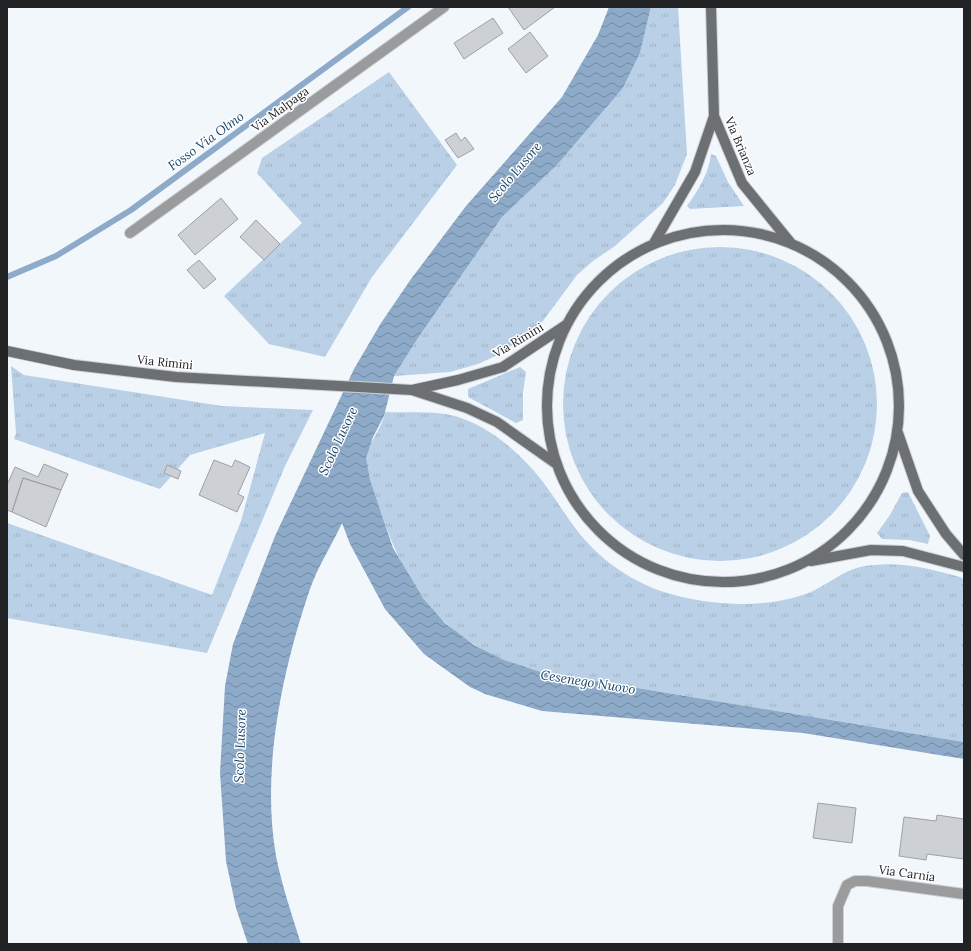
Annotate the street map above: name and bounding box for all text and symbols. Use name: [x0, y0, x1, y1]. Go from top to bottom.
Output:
street label: Via Malpaga: [248, 83, 312, 135]
water label: Fosso Via Olmo: [165, 108, 248, 174]
street label: Via Brianza: [722, 114, 760, 178]
water label: Scolo Lusore: [485, 138, 545, 206]
street label: Via Rimini: [489, 319, 546, 361]
street label: Via Rimini: [135, 352, 194, 372]
water label: Scolo Lusore: [315, 404, 361, 478]
water label: Cesenego Nuovo: [539, 666, 637, 698]
water label: Scolo Lusore: [230, 709, 250, 783]
street label: Via Carnia: [877, 861, 936, 884]

